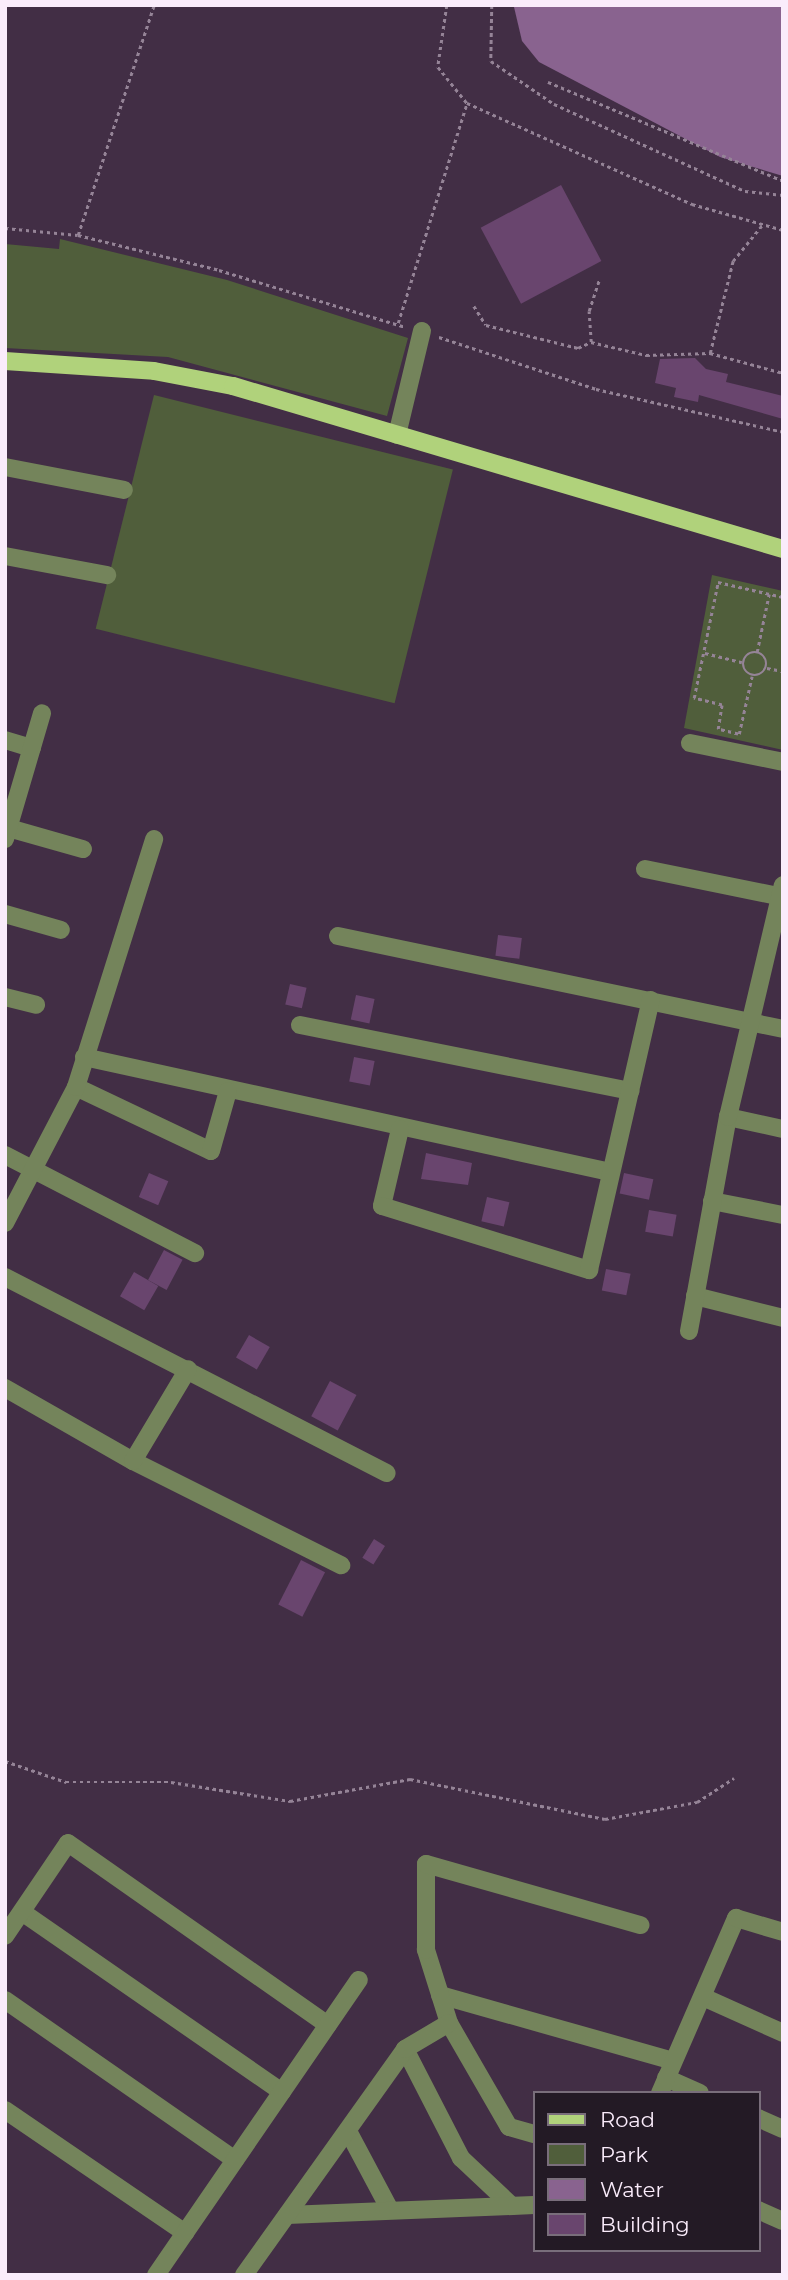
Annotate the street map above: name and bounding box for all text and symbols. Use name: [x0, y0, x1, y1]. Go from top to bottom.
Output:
legend: [532, 2091, 760, 2252]
text: Road: [600, 2107, 655, 2132]
text: Park: [600, 2142, 648, 2167]
text: Water: [600, 2177, 664, 2202]
text: Building: [600, 2212, 690, 2237]

